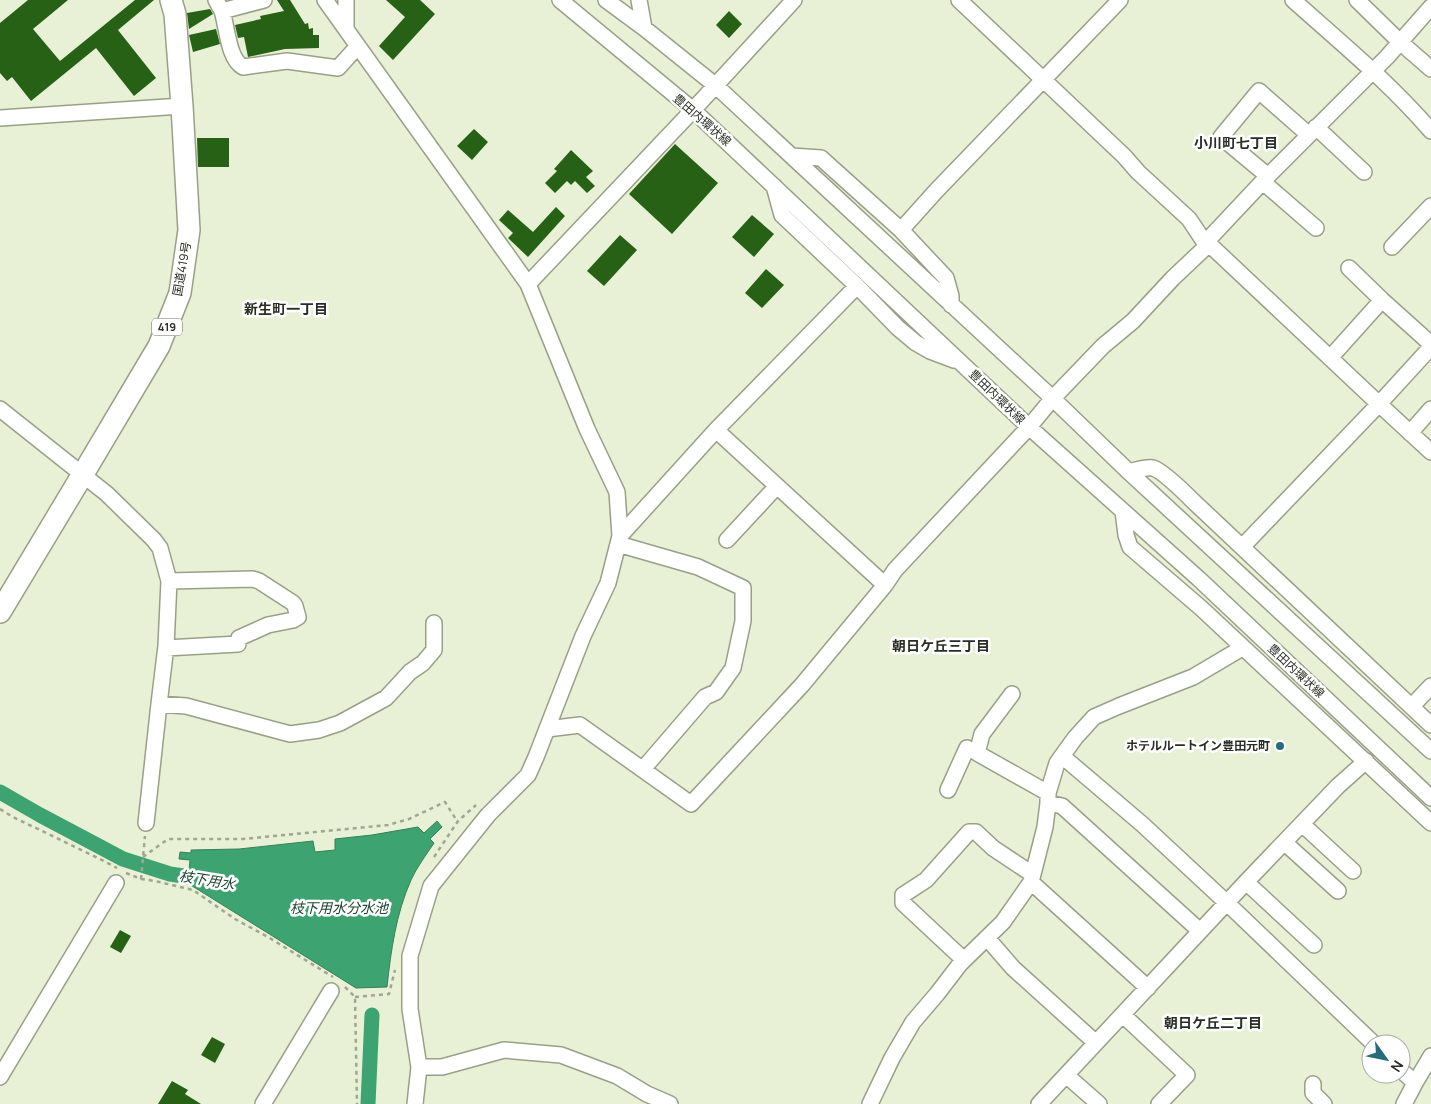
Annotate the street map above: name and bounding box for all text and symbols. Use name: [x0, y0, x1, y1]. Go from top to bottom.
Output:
street label: 豊田内環状線: [670, 90, 735, 150]
district label: 小川町七丁目: [1194, 133, 1278, 152]
street label: 国道419号: [168, 240, 195, 298]
district label: 新生町一丁目: [244, 299, 328, 318]
road number: 419: [152, 318, 182, 336]
street label: 豊田内環状線: [966, 366, 1029, 428]
district label: 朝日ケ丘三丁目: [892, 636, 990, 655]
street label: 豊田内環状線: [1264, 640, 1328, 701]
place label: ホテルルートイン豊田元町: [1126, 737, 1270, 754]
marker: ホテルルートイン豊田元町: [1274, 740, 1286, 752]
water label: 枝下用水: [178, 866, 238, 894]
water label: 枝下用水分水池: [290, 898, 390, 917]
district label: 朝日ケ丘二丁目: [1164, 1013, 1262, 1032]
north arrow: [1361, 1034, 1411, 1084]
text: N: [1387, 1057, 1408, 1076]

